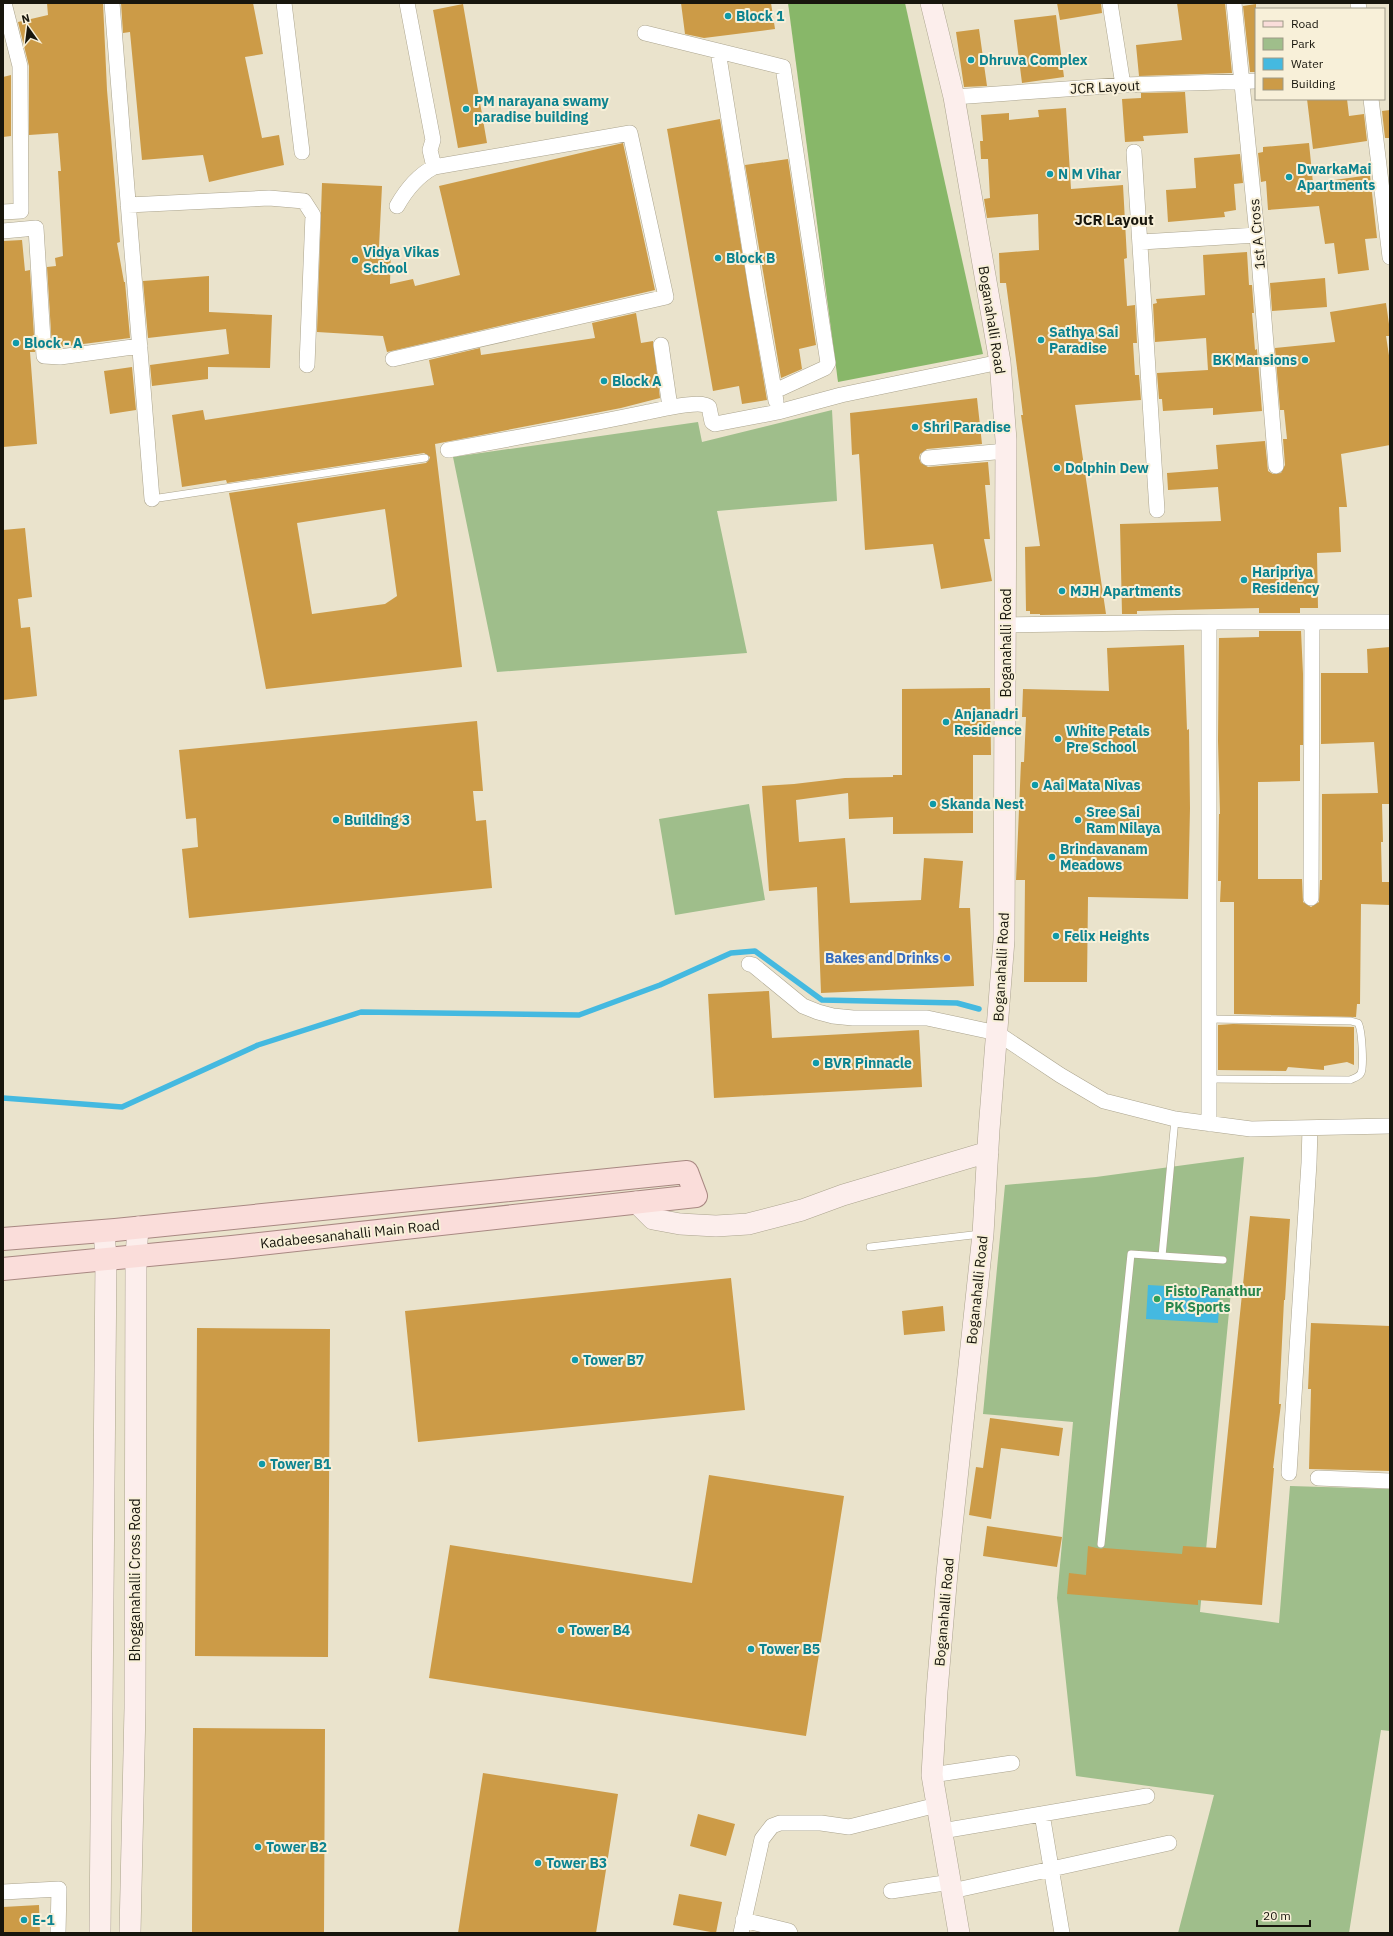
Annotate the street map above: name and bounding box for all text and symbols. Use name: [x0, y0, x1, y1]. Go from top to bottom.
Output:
place label: Block 1: [736, 7, 785, 25]
north arrow: [8, 8, 48, 48]
legend: [1255, 8, 1385, 100]
text: N: [20, 11, 31, 26]
marker: Block 1: [723, 11, 733, 21]
text: Road: [1291, 16, 1319, 31]
text: Park: [1291, 36, 1316, 51]
place label: Dhruva Complex: [979, 51, 1088, 69]
marker: Dhruva Complex: [966, 55, 976, 65]
text: Water: [1291, 56, 1324, 71]
street label: JCR Layout: [1070, 76, 1141, 98]
text: Building: [1291, 76, 1336, 91]
place label: PM narayana swamy paradise building: [474, 92, 609, 126]
marker: PM narayana swamy paradise building: [461, 104, 471, 114]
place label: DwarkaMai Apartments: [1297, 160, 1375, 194]
place label: N M Vihar: [1058, 165, 1122, 183]
marker: N M Vihar: [1045, 169, 1055, 179]
marker: DwarkaMai Apartments: [1284, 172, 1294, 182]
street label: 1st A Cross: [1245, 198, 1269, 270]
district label: JCR Layout: [1074, 210, 1154, 229]
place label: Vidya Vikas School: [363, 243, 439, 277]
place label: Block B: [726, 249, 775, 267]
marker: Block B: [713, 253, 723, 263]
marker: Vidya Vikas School: [350, 255, 360, 265]
street label: Boganahalli Road: [975, 265, 1009, 375]
place label: Sathya Sai Paradise: [1049, 323, 1118, 357]
place label: Block - A: [24, 334, 83, 352]
marker: Sathya Sai Paradise: [1036, 335, 1046, 345]
marker: Block - A: [11, 338, 21, 348]
place label: BK Mansions: [1212, 351, 1297, 369]
marker: BK Mansions: [1300, 355, 1310, 365]
place label: Block A: [612, 372, 662, 390]
marker: Block A: [599, 376, 609, 386]
place label: Shri Paradise: [923, 418, 1011, 436]
marker: Shri Paradise: [910, 422, 920, 432]
place label: Dolphin Dew: [1065, 459, 1149, 477]
marker: Dolphin Dew: [1052, 463, 1062, 473]
place label: Haripriya Residency: [1252, 563, 1320, 597]
marker: Haripriya Residency: [1239, 575, 1249, 585]
place label: MJH Apartments: [1070, 582, 1181, 600]
marker: MJH Apartments: [1057, 586, 1067, 596]
street label: Boganahalli Road: [997, 588, 1015, 698]
place label: Anjanadri Residence: [954, 705, 1022, 739]
marker: Anjanadri Residence: [941, 717, 951, 727]
place label: White Petals Pre School: [1066, 722, 1150, 756]
marker: White Petals Pre School: [1053, 734, 1063, 744]
place label: Aai Mata Nivas: [1043, 776, 1140, 794]
marker: Aai Mata Nivas: [1030, 780, 1040, 790]
place label: Skanda Nest: [941, 795, 1024, 813]
marker: Skanda Nest: [928, 799, 938, 809]
place label: Sree Sai Ram Nilaya: [1086, 803, 1161, 837]
place label: Building 3: [344, 811, 410, 829]
marker: Building 3: [331, 815, 341, 825]
marker: Sree Sai Ram Nilaya: [1073, 815, 1083, 825]
place label: Brindavanam Meadows: [1060, 840, 1148, 874]
marker: Brindavanam Meadows: [1047, 852, 1057, 862]
street label: Boganahalli Road: [989, 912, 1013, 1022]
place label: Felix Heights: [1064, 927, 1150, 945]
marker: Felix Heights: [1051, 931, 1061, 941]
place label: Bakes and Drinks: [825, 949, 939, 967]
marker: Bakes and Drinks: [942, 953, 952, 963]
place label: BVR Pinnacle: [824, 1054, 912, 1072]
marker: BVR Pinnacle: [811, 1058, 821, 1068]
street label: Kadabeesanahalli Main Road: [259, 1216, 441, 1252]
street label: Boganahalli Road: [962, 1235, 992, 1345]
place label: Fisto Panathur PK Sports: [1165, 1282, 1262, 1316]
marker: Fisto Panathur PK Sports: [1152, 1294, 1162, 1304]
place label: Tower B7: [583, 1351, 644, 1369]
marker: Tower B7: [570, 1355, 580, 1365]
place label: Tower B1: [270, 1455, 332, 1473]
marker: Tower B1: [257, 1459, 267, 1469]
street label: Bhogganahalli Cross Road: [126, 1498, 144, 1662]
street label: Boganahalli Road: [930, 1557, 958, 1667]
place label: Tower B4: [569, 1621, 630, 1639]
marker: Tower B4: [556, 1625, 566, 1635]
place label: Tower B5: [759, 1640, 820, 1658]
marker: Tower B5: [746, 1644, 756, 1654]
place label: Tower B2: [266, 1838, 327, 1856]
marker: Tower B2: [253, 1842, 263, 1852]
place label: Tower B3: [546, 1854, 607, 1872]
marker: Tower B3: [533, 1858, 543, 1868]
scale bar: [1257, 1902, 1310, 1928]
text: 20 m: [1263, 1908, 1291, 1923]
place label: E-1: [32, 1911, 55, 1929]
marker: E-1: [19, 1915, 29, 1925]

